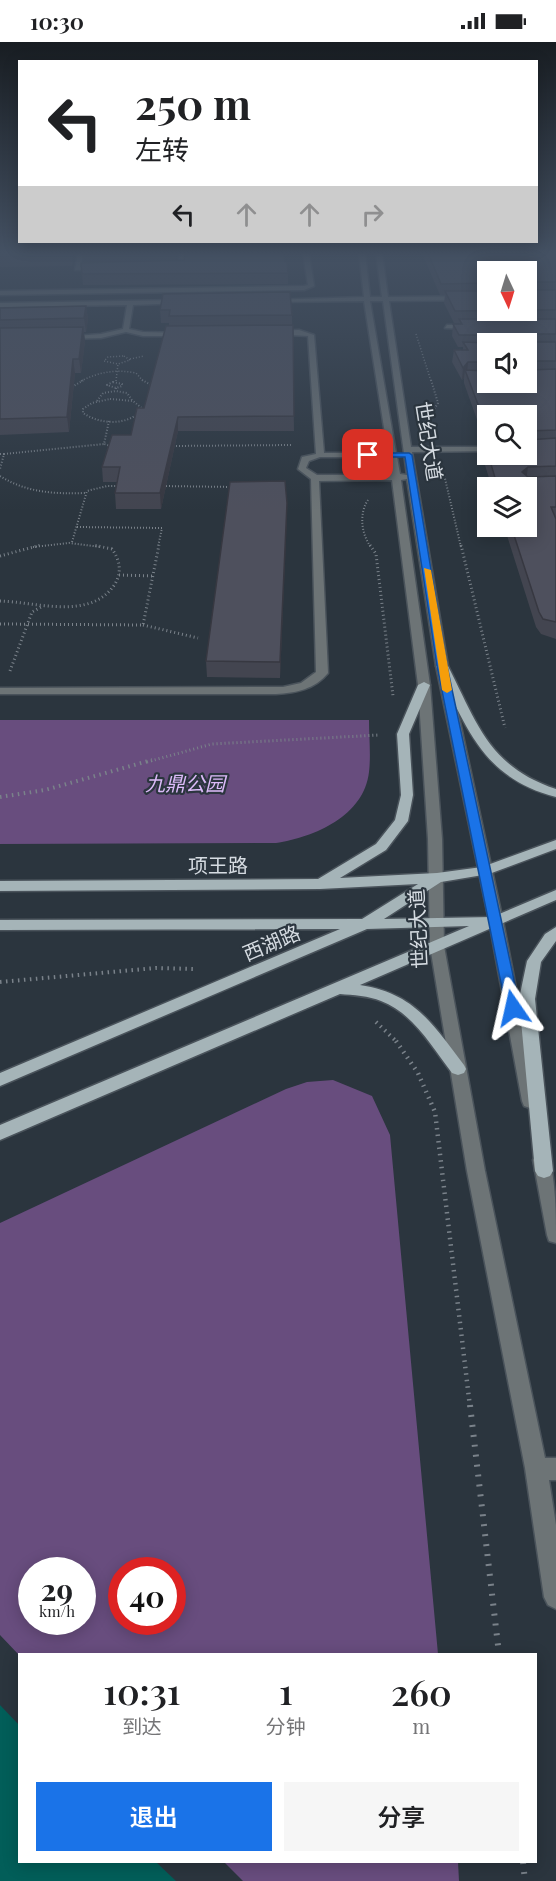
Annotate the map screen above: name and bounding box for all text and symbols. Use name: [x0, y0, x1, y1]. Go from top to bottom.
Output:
text: 10:30: [30, 6, 84, 36]
text: 250 m: [135, 75, 251, 131]
icon: left: [36, 84, 114, 162]
text: 左转: [135, 131, 189, 167]
icon: left: [167, 198, 200, 231]
icon: ahead: [230, 198, 263, 231]
icon: ahead: [293, 198, 326, 231]
icon: right: [356, 198, 389, 231]
north arrow: [477, 261, 537, 321]
map controls: [477, 261, 537, 537]
button: sound: [477, 333, 537, 393]
street label: 世纪大道: [410, 399, 450, 483]
button: search: [477, 405, 537, 465]
pin: [342, 429, 393, 480]
icon: arrive: [351, 438, 384, 471]
button: layers: [477, 477, 537, 537]
park label: 九鼎公园: [145, 769, 228, 796]
street label: 项王路: [188, 851, 248, 878]
street label: 世纪大道: [401, 888, 433, 970]
street label: 西湖路: [238, 918, 304, 966]
position arrow: [481, 976, 545, 1040]
speed limit sign: 40: [108, 1557, 186, 1635]
text: 29: [41, 1569, 73, 1609]
text: km/h: [39, 1601, 75, 1621]
text: 10:31: [103, 1666, 181, 1714]
text: 1: [279, 1666, 293, 1714]
text: 260: [391, 1667, 452, 1715]
text: 到达: [122, 1712, 162, 1739]
text: 分钟: [266, 1712, 306, 1739]
text: m: [413, 1712, 430, 1739]
button: 退出: [36, 1782, 272, 1851]
button: 分享: [284, 1782, 519, 1851]

